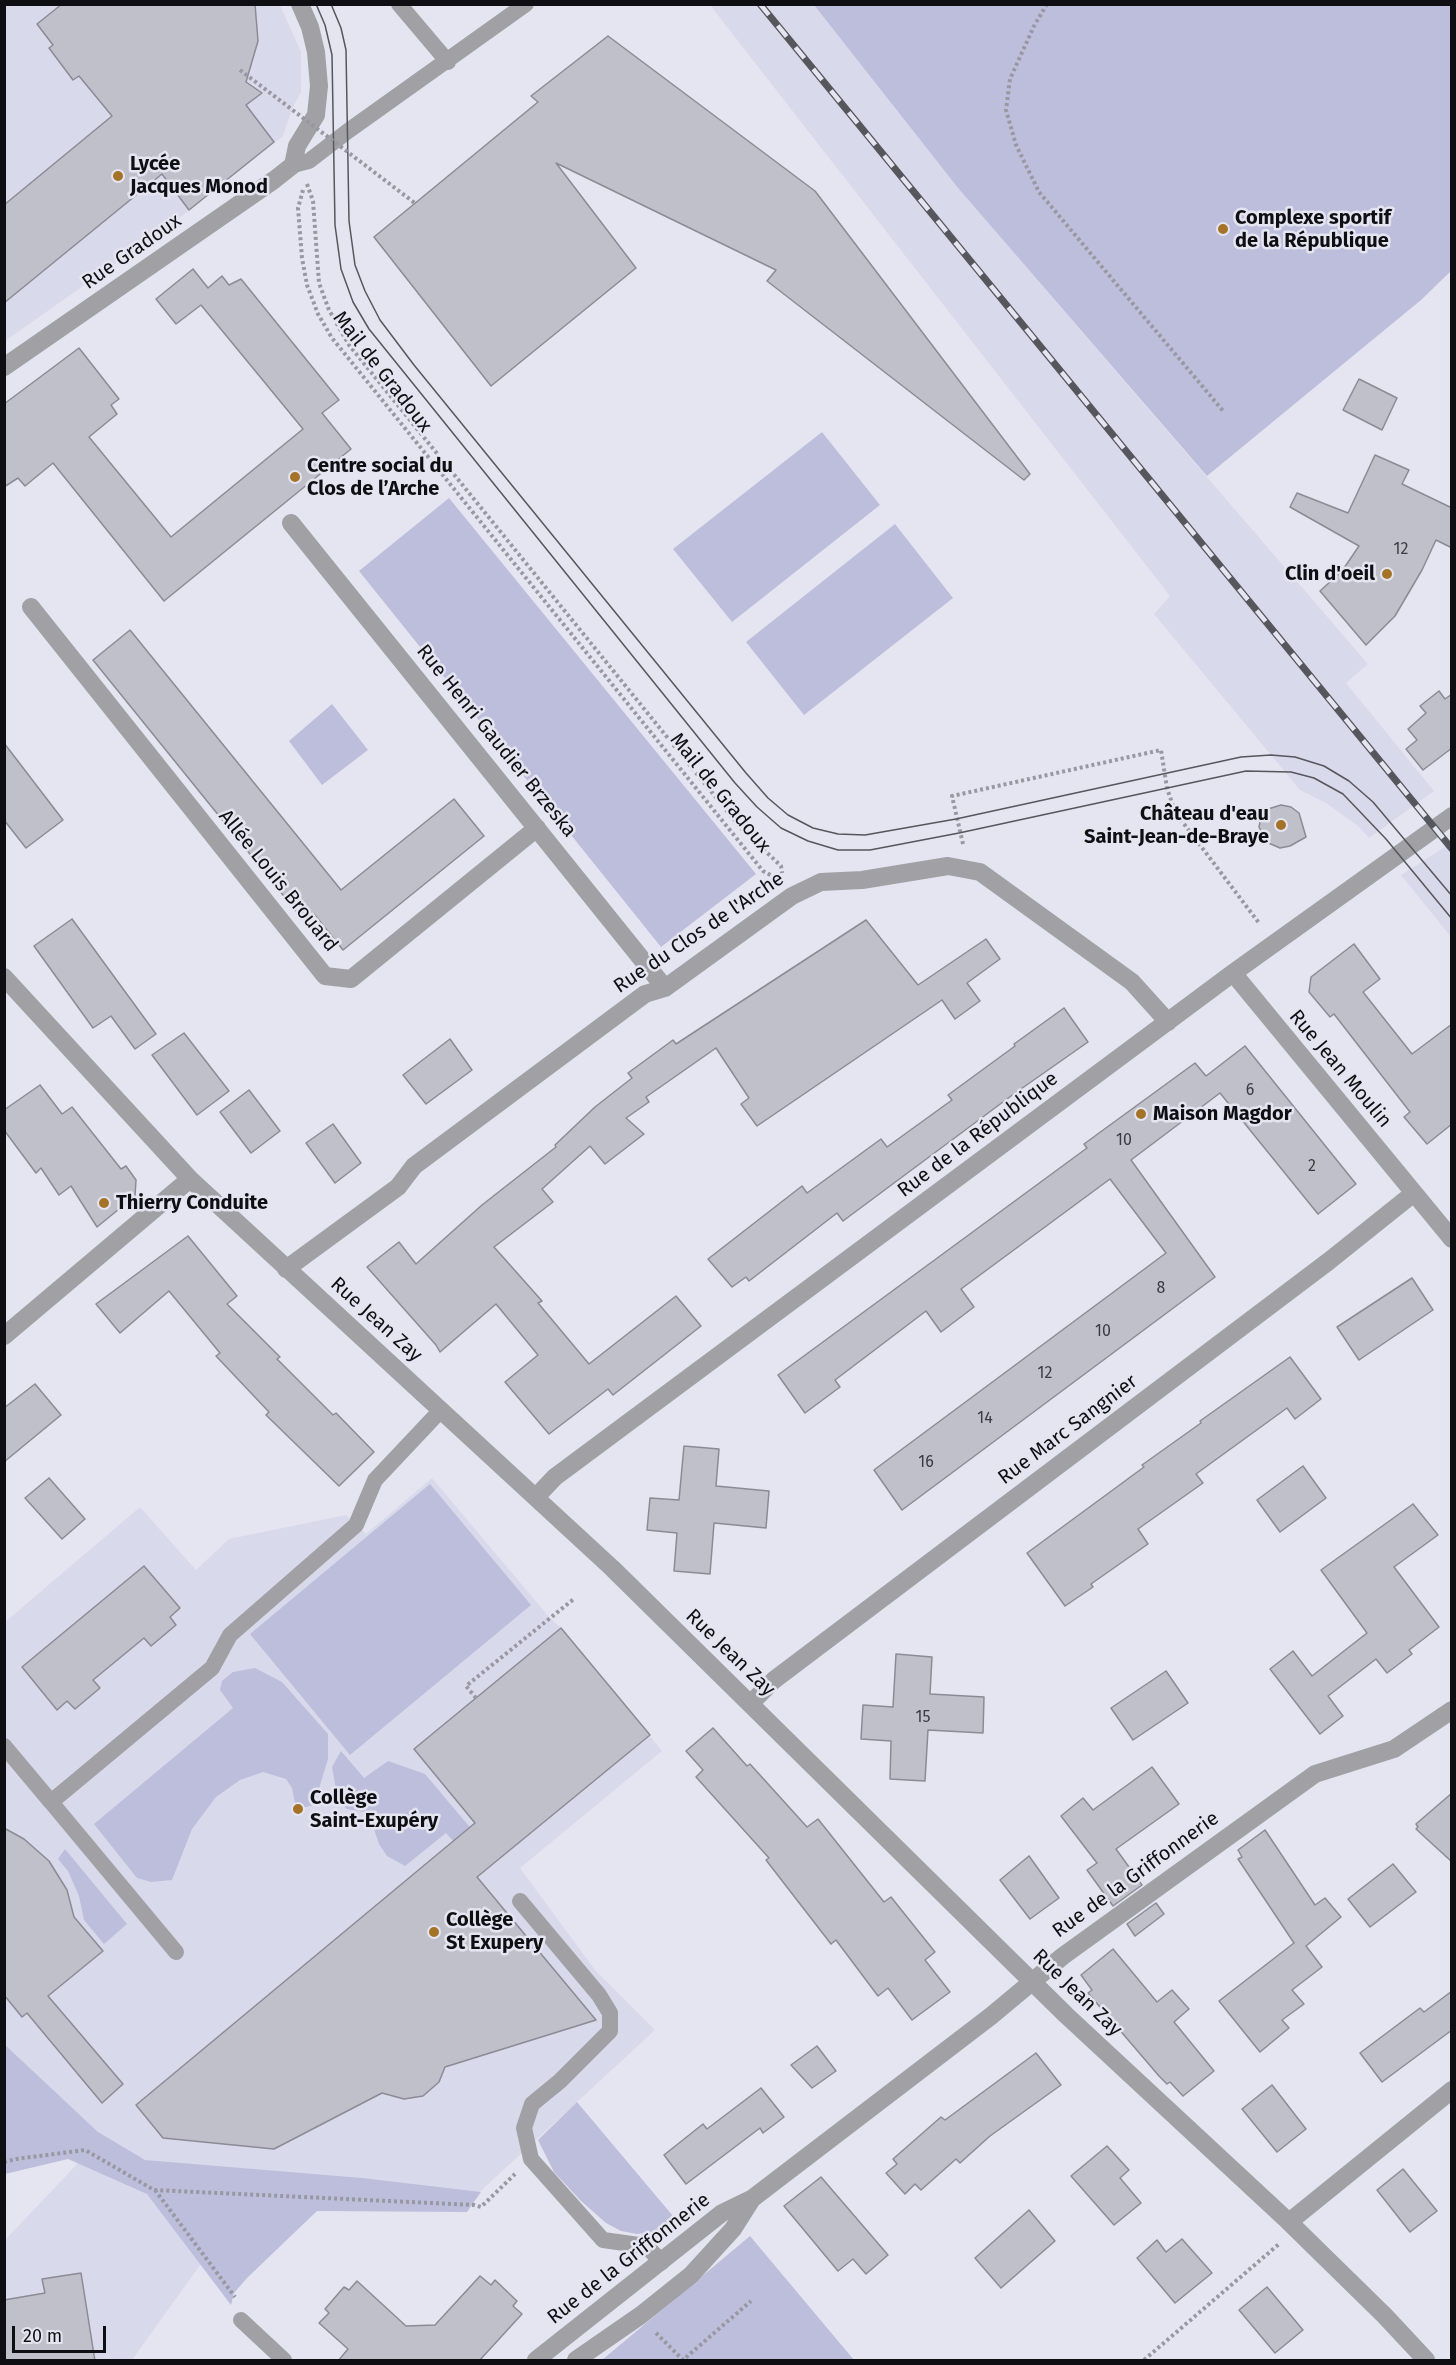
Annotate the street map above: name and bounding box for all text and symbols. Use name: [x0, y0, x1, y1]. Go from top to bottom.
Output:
place label: Lycée Jacques Monod: [130, 152, 268, 199]
marker: Lycée Jacques Monod: [111, 169, 125, 183]
place label: Complexe sportif de la République: [1235, 206, 1391, 253]
street label: Rue Gradoux: [78, 209, 186, 295]
marker: Complexe sportif de la République: [1216, 222, 1230, 236]
street label: Mail de Gradoux: [327, 307, 437, 437]
place label: Centre social du Clos de l’Arche: [307, 454, 453, 501]
marker: Centre social du Clos de l’Arche: [288, 470, 302, 484]
house number: 12: [1394, 540, 1408, 560]
place label: Clin d'oeil: [1285, 562, 1375, 586]
marker: Clin d'oeil: [1380, 567, 1394, 581]
street label: Rue Henri Gaudier Brzeska: [411, 640, 581, 842]
street label: Mail de Gradoux: [664, 728, 776, 858]
place label: Château d'eau Saint-Jean-de-Braye: [1084, 802, 1269, 849]
street label: Allée Louis Brouard: [213, 805, 343, 957]
marker: Château d'eau Saint-Jean-de-Braye: [1274, 818, 1288, 832]
street label: Rue du Clos de l'Arche: [609, 867, 789, 999]
street label: Rue Jean Moulin: [1284, 1005, 1396, 1133]
street label: Rue de la République: [893, 1067, 1063, 1203]
house number: 6: [1246, 1081, 1254, 1101]
place label: Maison Magdor: [1153, 1102, 1292, 1126]
marker: Maison Magdor: [1134, 1107, 1148, 1121]
house number: 10: [1116, 1131, 1132, 1151]
house number: 2: [1308, 1157, 1316, 1177]
place label: Thierry Conduite: [116, 1191, 268, 1215]
marker: Thierry Conduite: [97, 1196, 111, 1210]
street label: Rue Jean Zay: [325, 1273, 427, 1367]
house number: 8: [1157, 1279, 1165, 1299]
house number: 10: [1095, 1322, 1111, 1342]
house number: 12: [1038, 1364, 1052, 1384]
street label: Rue Marc Sangnier: [994, 1370, 1142, 1490]
house number: 14: [977, 1409, 993, 1429]
house number: 16: [918, 1453, 934, 1473]
street label: Rue Jean Zay: [680, 1604, 780, 1702]
house number: 15: [916, 1708, 930, 1728]
place label: Collège Saint-Exupéry: [310, 1786, 438, 1833]
marker: Collège Saint-Exupéry: [291, 1802, 305, 1816]
street label: Rue de la Griffonnerie: [1048, 1807, 1224, 1943]
place label: Collège St Exupery: [446, 1908, 543, 1955]
marker: Collège St Exupery: [427, 1925, 441, 1939]
street label: Rue Jean Zay: [1027, 1944, 1127, 2042]
street label: Rue de la Griffonnerie: [543, 2188, 715, 2330]
scale bar: [15, 2314, 110, 2352]
text: 20 m: [23, 2325, 62, 2347]

